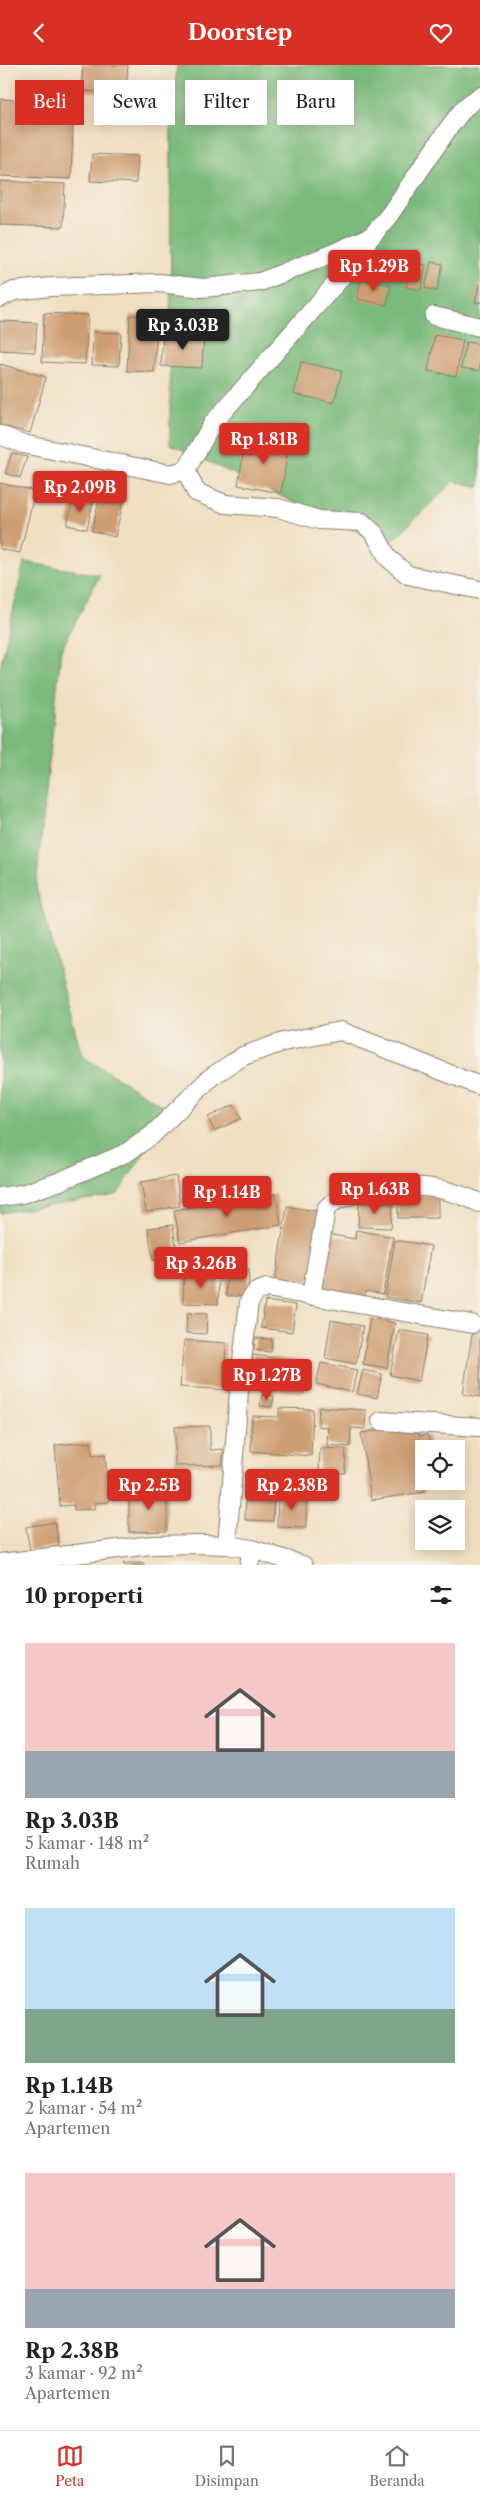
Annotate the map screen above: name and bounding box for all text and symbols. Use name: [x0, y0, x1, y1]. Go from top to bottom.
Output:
icon: back: [25, 19, 53, 47]
text: Doorstep: [188, 19, 292, 46]
icon: heart: [427, 19, 455, 47]
chip: Beli: [15, 80, 84, 125]
chip: Sewa: [94, 80, 175, 125]
chip: Filter: [185, 80, 267, 125]
chip: Baru: [277, 80, 354, 125]
pin: Rp 1.29B: [322, 249, 426, 292]
text: Rp 1.29B: [339, 256, 409, 276]
pin: Rp 3.03B: [131, 309, 235, 351]
text: Rp 3.03B: [147, 315, 219, 335]
pin: Rp 1.81B: [212, 423, 316, 465]
text: Rp 1.81B: [230, 429, 298, 449]
pin: Rp 2.09B: [28, 471, 132, 513]
text: Rp 2.09B: [44, 477, 116, 497]
pin: Rp 1.63B: [323, 1173, 427, 1215]
pin: Rp 1.14B: [175, 1175, 279, 1218]
text: Rp 1.63B: [340, 1179, 410, 1199]
text: Rp 1.14B: [193, 1182, 261, 1202]
pin: Rp 3.26B: [149, 1247, 253, 1289]
text: Rp 3.26B: [165, 1253, 237, 1273]
pin: Rp 1.27B: [215, 1359, 319, 1401]
text: Rp 1.27B: [233, 1365, 301, 1385]
map controls: [415, 1440, 465, 1550]
button: locate: [415, 1440, 465, 1490]
pin: Rp 2.5B: [103, 1469, 195, 1511]
pin: Rp 2.38B: [240, 1469, 344, 1511]
text: Rp 2.5B: [118, 1475, 180, 1495]
text: Rp 2.38B: [256, 1475, 328, 1495]
button: layers: [415, 1500, 465, 1550]
icon: filters: [427, 1581, 455, 1609]
text: 10 properti: [25, 1583, 143, 1608]
icon: home: [195, 1675, 285, 1765]
text: Rp 3.03B: [25, 1808, 119, 1833]
text: 5 kamar · 148 m²: [25, 1833, 149, 1853]
text: Rumah: [25, 1853, 80, 1873]
icon: home: [195, 1940, 285, 2030]
text: Rp 1.14B: [25, 2073, 113, 2098]
text: 2 kamar · 54 m²: [25, 2098, 142, 2118]
text: Apartemen: [25, 2118, 110, 2138]
icon: home: [195, 2205, 285, 2295]
text: Rp 2.38B: [25, 2338, 119, 2363]
text: 3 kamar · 92 m²: [25, 2363, 143, 2383]
text: Apartemen: [25, 2383, 110, 2403]
tab: Peta: [55, 2442, 84, 2490]
tab: Disimpan: [195, 2442, 259, 2490]
tab: Beranda: [369, 2442, 425, 2490]

